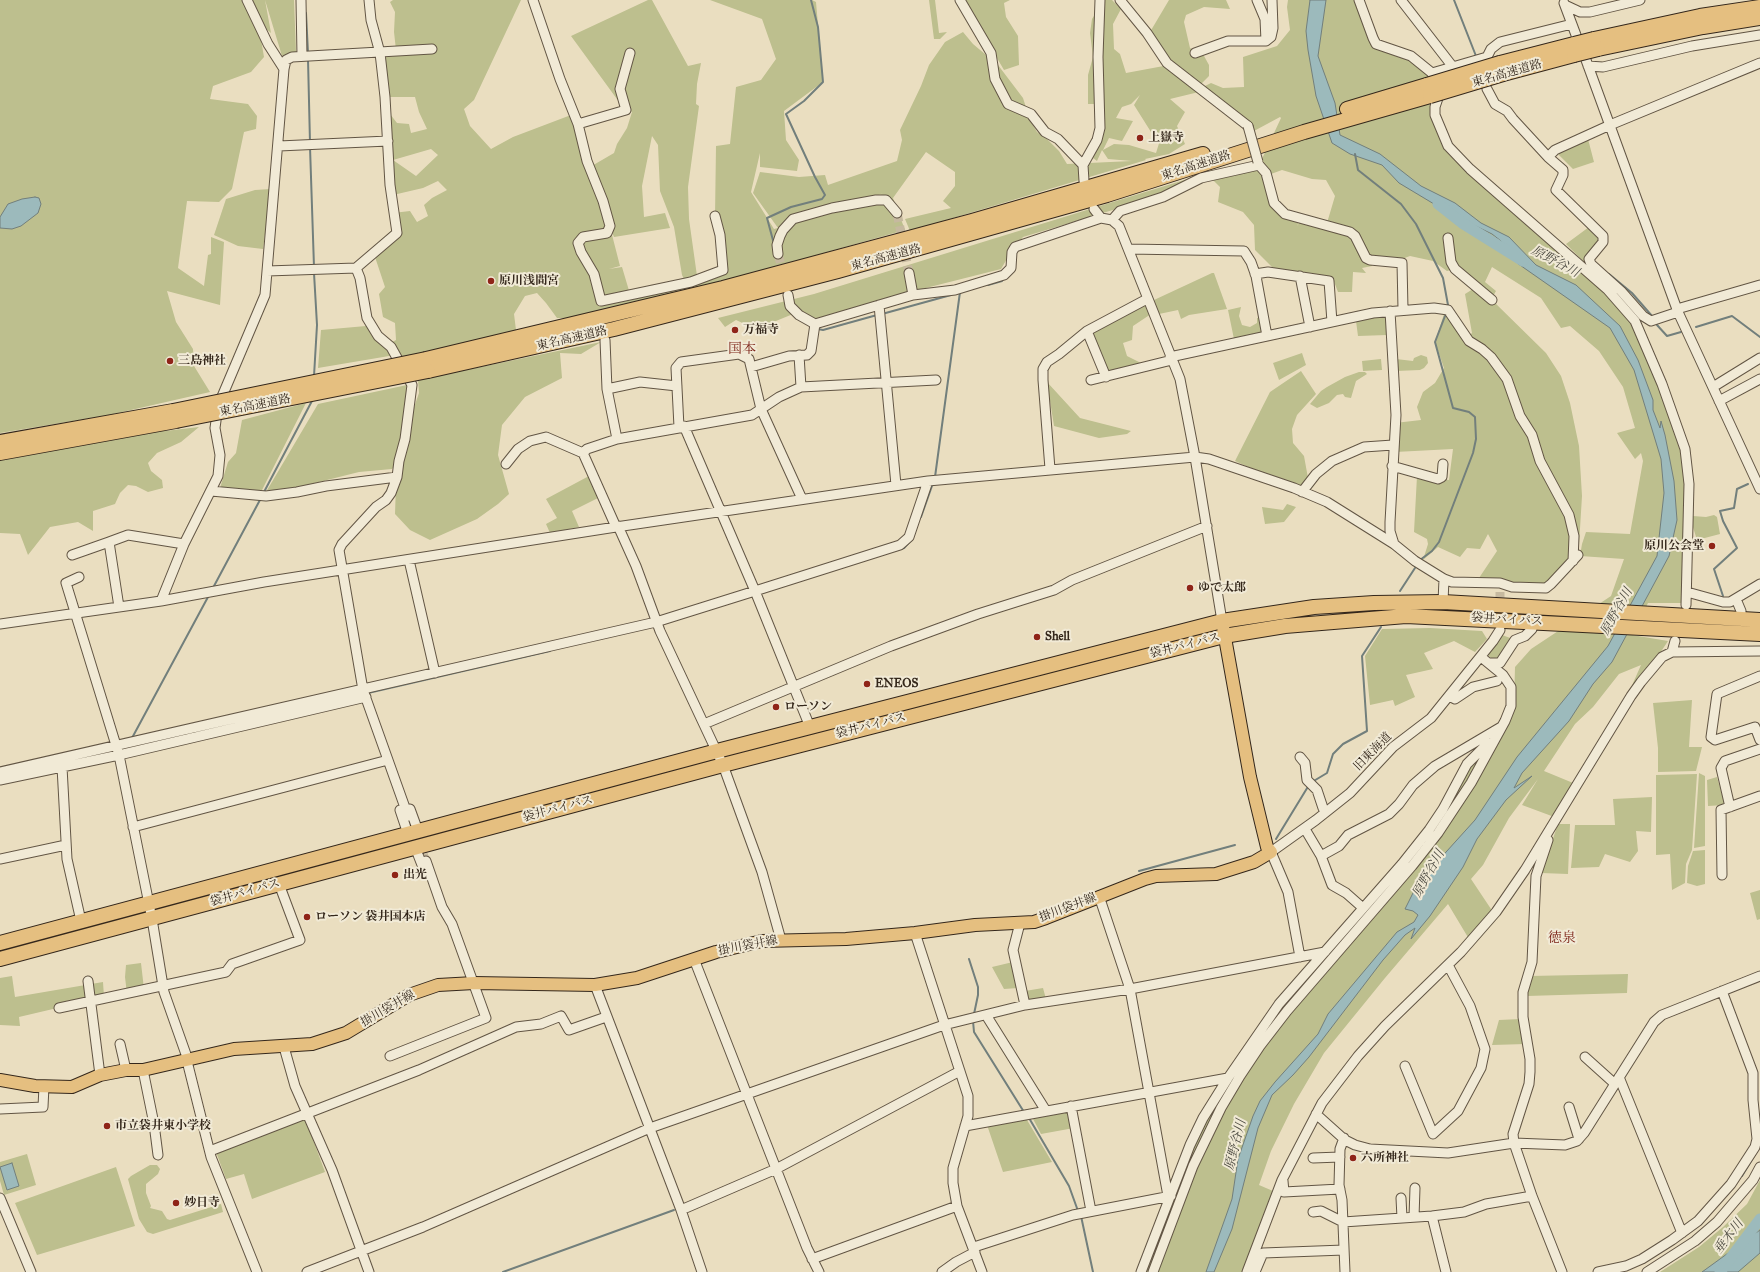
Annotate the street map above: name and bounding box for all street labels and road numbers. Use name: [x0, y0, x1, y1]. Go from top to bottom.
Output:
street label: 東名高速道路: [1470, 57, 1544, 91]
street label: 東名高速道路: [1160, 148, 1232, 184]
street label: 東名高速道路: [849, 242, 923, 274]
street label: 東名高速道路: [535, 324, 609, 354]
street label: 東名高速道路: [218, 392, 292, 420]
street label: 袋井バイパス: [1471, 611, 1543, 629]
street label: 袋井バイパス: [1148, 630, 1222, 662]
street label: 袋井バイパス: [834, 710, 908, 742]
street label: 旧東海道: [1351, 730, 1395, 774]
street label: 袋井バイパス: [521, 793, 595, 825]
street label: 袋井バイパス: [208, 876, 282, 910]
street label: 掛川袋井線: [1037, 891, 1099, 925]
street label: 掛川袋井線: [717, 933, 779, 959]
street label: 掛川袋井線: [358, 988, 418, 1030]

